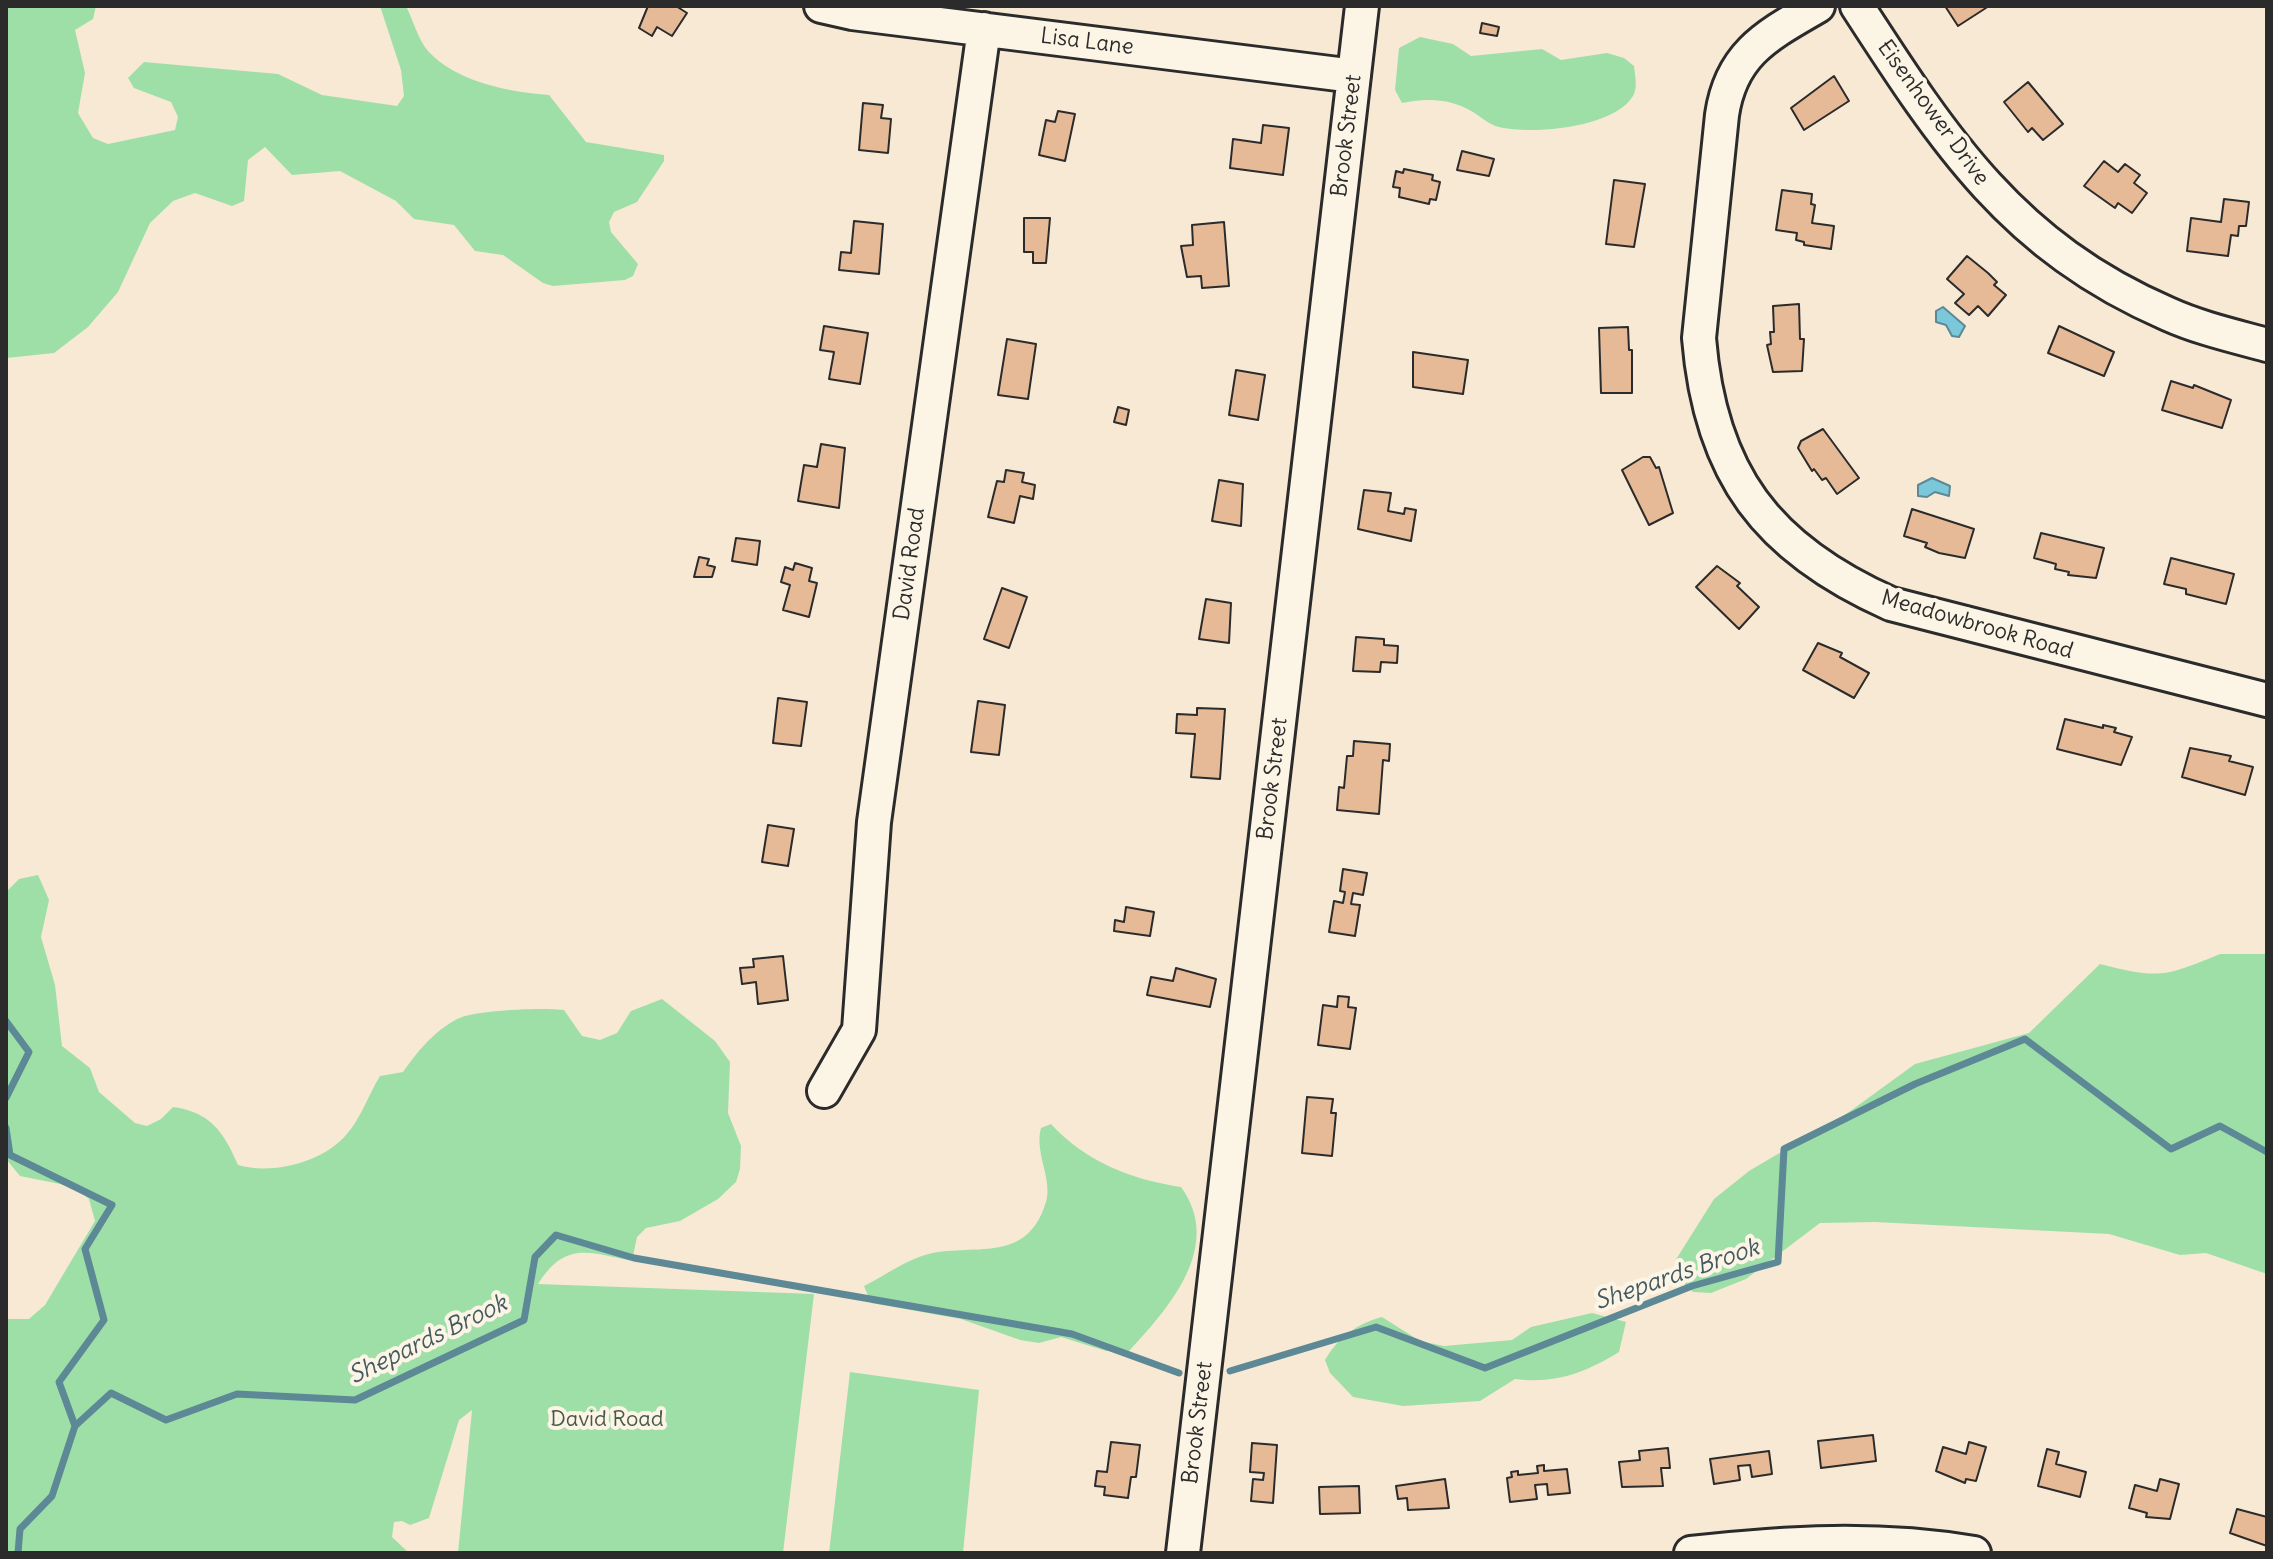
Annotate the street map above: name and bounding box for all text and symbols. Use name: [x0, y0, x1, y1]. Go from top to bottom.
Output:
street label: Lisa Lane: [1039, 23, 1135, 61]
street label: Eisenhower Drive: [1872, 35, 1994, 191]
street label: Brook Street: [1326, 73, 1368, 199]
street label: David Road: [889, 506, 931, 622]
street label: Meadowbrook Road: [1878, 585, 2076, 665]
street label: Brook Street: [1252, 716, 1294, 842]
water label: Shepards Brook: [1591, 1233, 1763, 1317]
water label: Shepards Brook: [344, 1289, 512, 1391]
street label: Brook Street: [1177, 1360, 1219, 1486]
park label: David Road: [550, 1407, 664, 1433]

